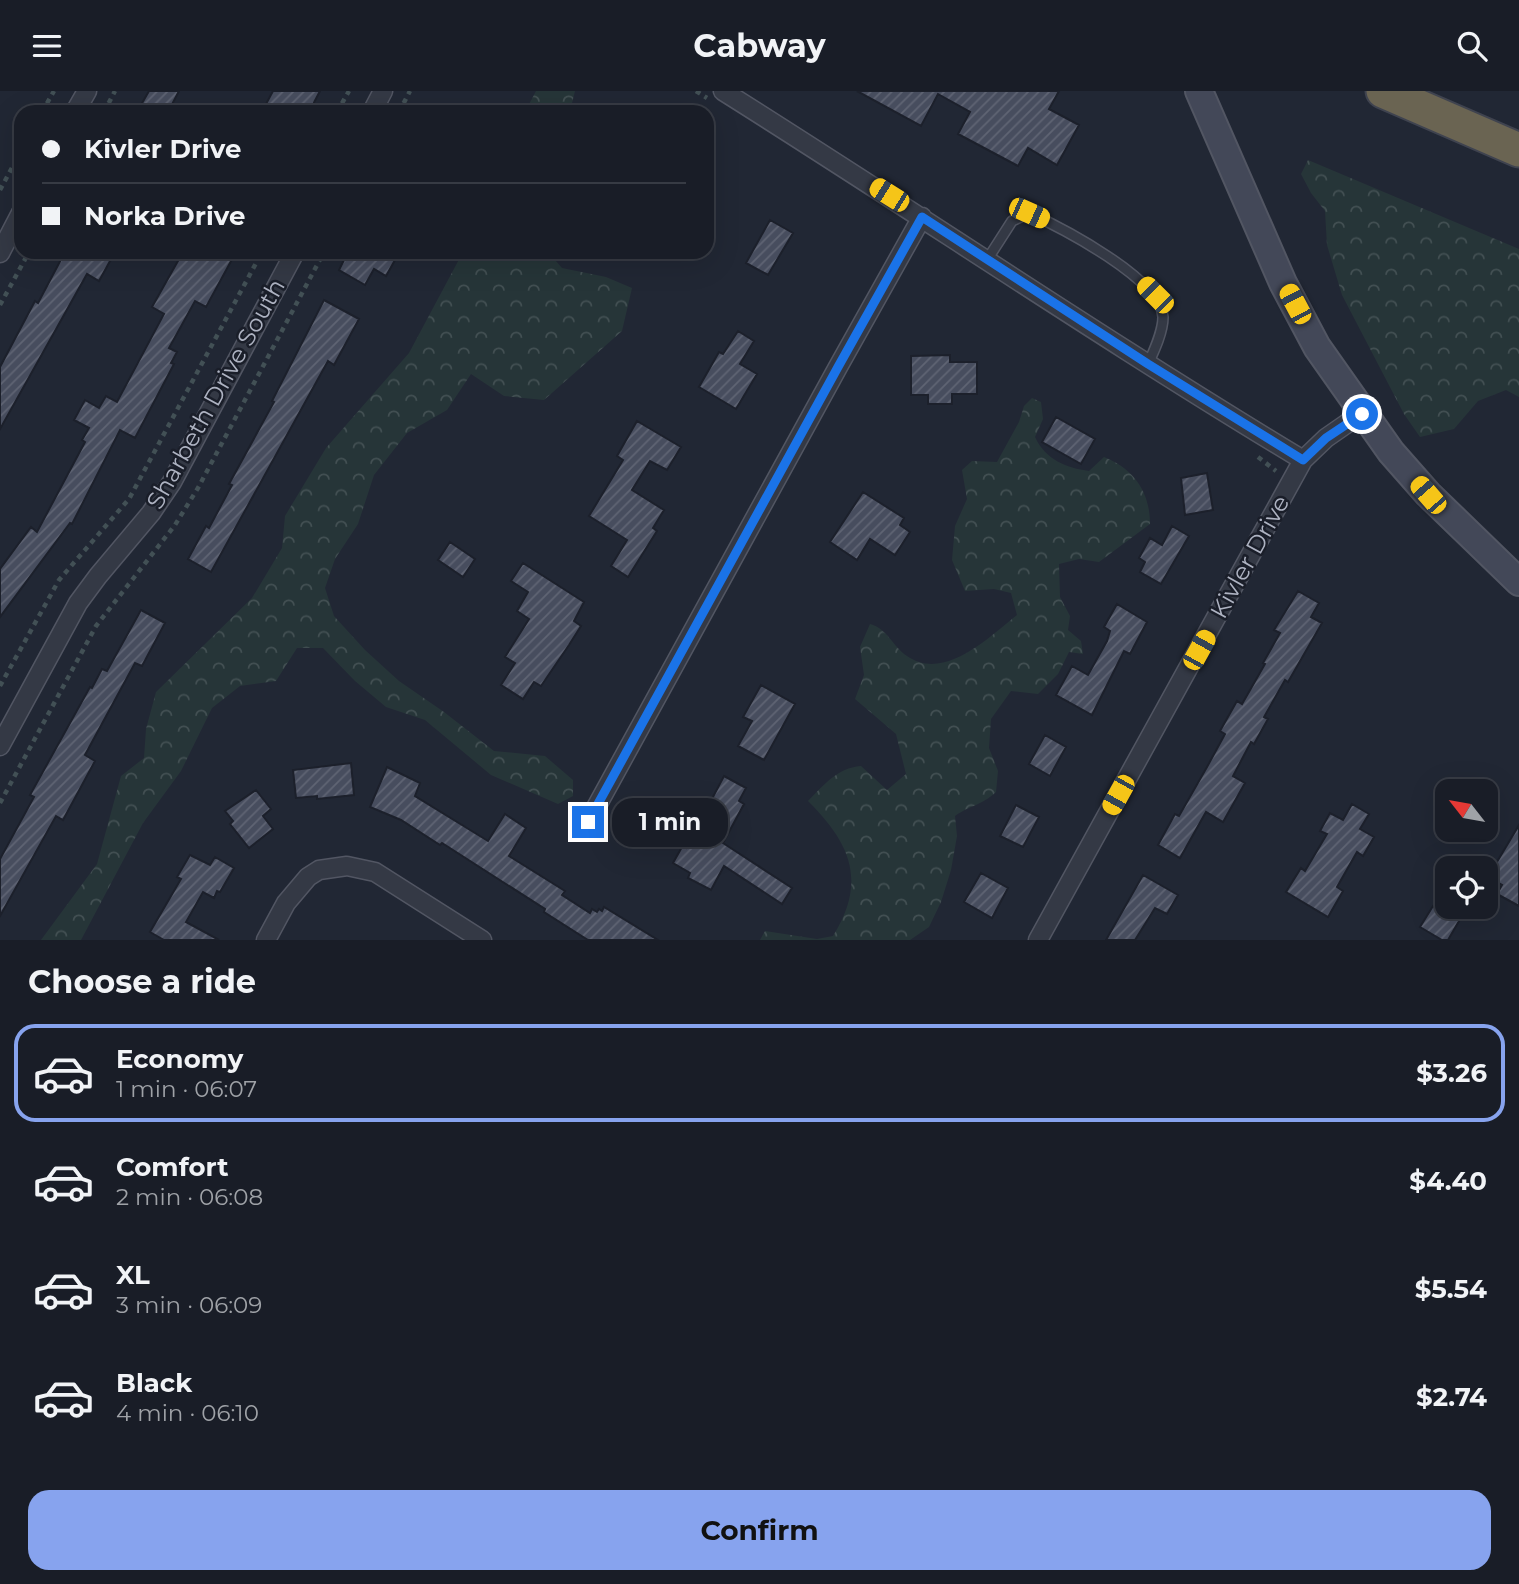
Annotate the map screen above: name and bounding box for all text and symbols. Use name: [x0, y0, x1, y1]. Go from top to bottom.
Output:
text: Cabway: [693, 26, 826, 65]
icon: menu: [28, 27, 66, 65]
icon: search: [1453, 27, 1491, 65]
text: Kivler Drive: [84, 133, 241, 165]
car: [866, 175, 913, 215]
car: [1006, 195, 1053, 231]
text: Norka Drive: [84, 200, 245, 232]
car: [1133, 273, 1178, 317]
street label: Sharbeth Drive South: [140, 274, 291, 514]
car: [1276, 281, 1315, 327]
route start: [1346, 398, 1378, 430]
car: [1407, 472, 1450, 518]
street label: Kivler Drive: [1204, 490, 1295, 623]
car: [1180, 627, 1219, 673]
car: [1099, 772, 1138, 818]
north arrow: [1435, 779, 1498, 842]
map controls: [1435, 779, 1498, 919]
callout: 1 min: [612, 797, 728, 847]
route end: [572, 806, 604, 838]
text: 1 min: [639, 808, 701, 836]
button: locate: [1435, 856, 1498, 919]
text: Choose a ride: [28, 962, 256, 1001]
icon: car: [32, 1042, 95, 1105]
text: Economy: [116, 1043, 243, 1075]
text: $3.26: [1416, 1057, 1487, 1089]
text: 1 min · 06:07: [116, 1075, 257, 1103]
icon: car: [32, 1150, 95, 1213]
text: Comfort: [116, 1151, 228, 1183]
text: $4.40: [1409, 1165, 1487, 1197]
text: 2 min · 06:08: [116, 1183, 263, 1211]
icon: car: [32, 1258, 95, 1321]
text: XL: [116, 1259, 150, 1291]
text: $5.54: [1415, 1273, 1487, 1305]
text: 3 min · 06:09: [116, 1291, 262, 1319]
icon: car: [32, 1366, 95, 1429]
text: Black: [116, 1367, 192, 1399]
text: $2.74: [1416, 1381, 1487, 1413]
text: 4 min · 06:10: [116, 1399, 259, 1427]
button: Confirm: [28, 1490, 1491, 1570]

